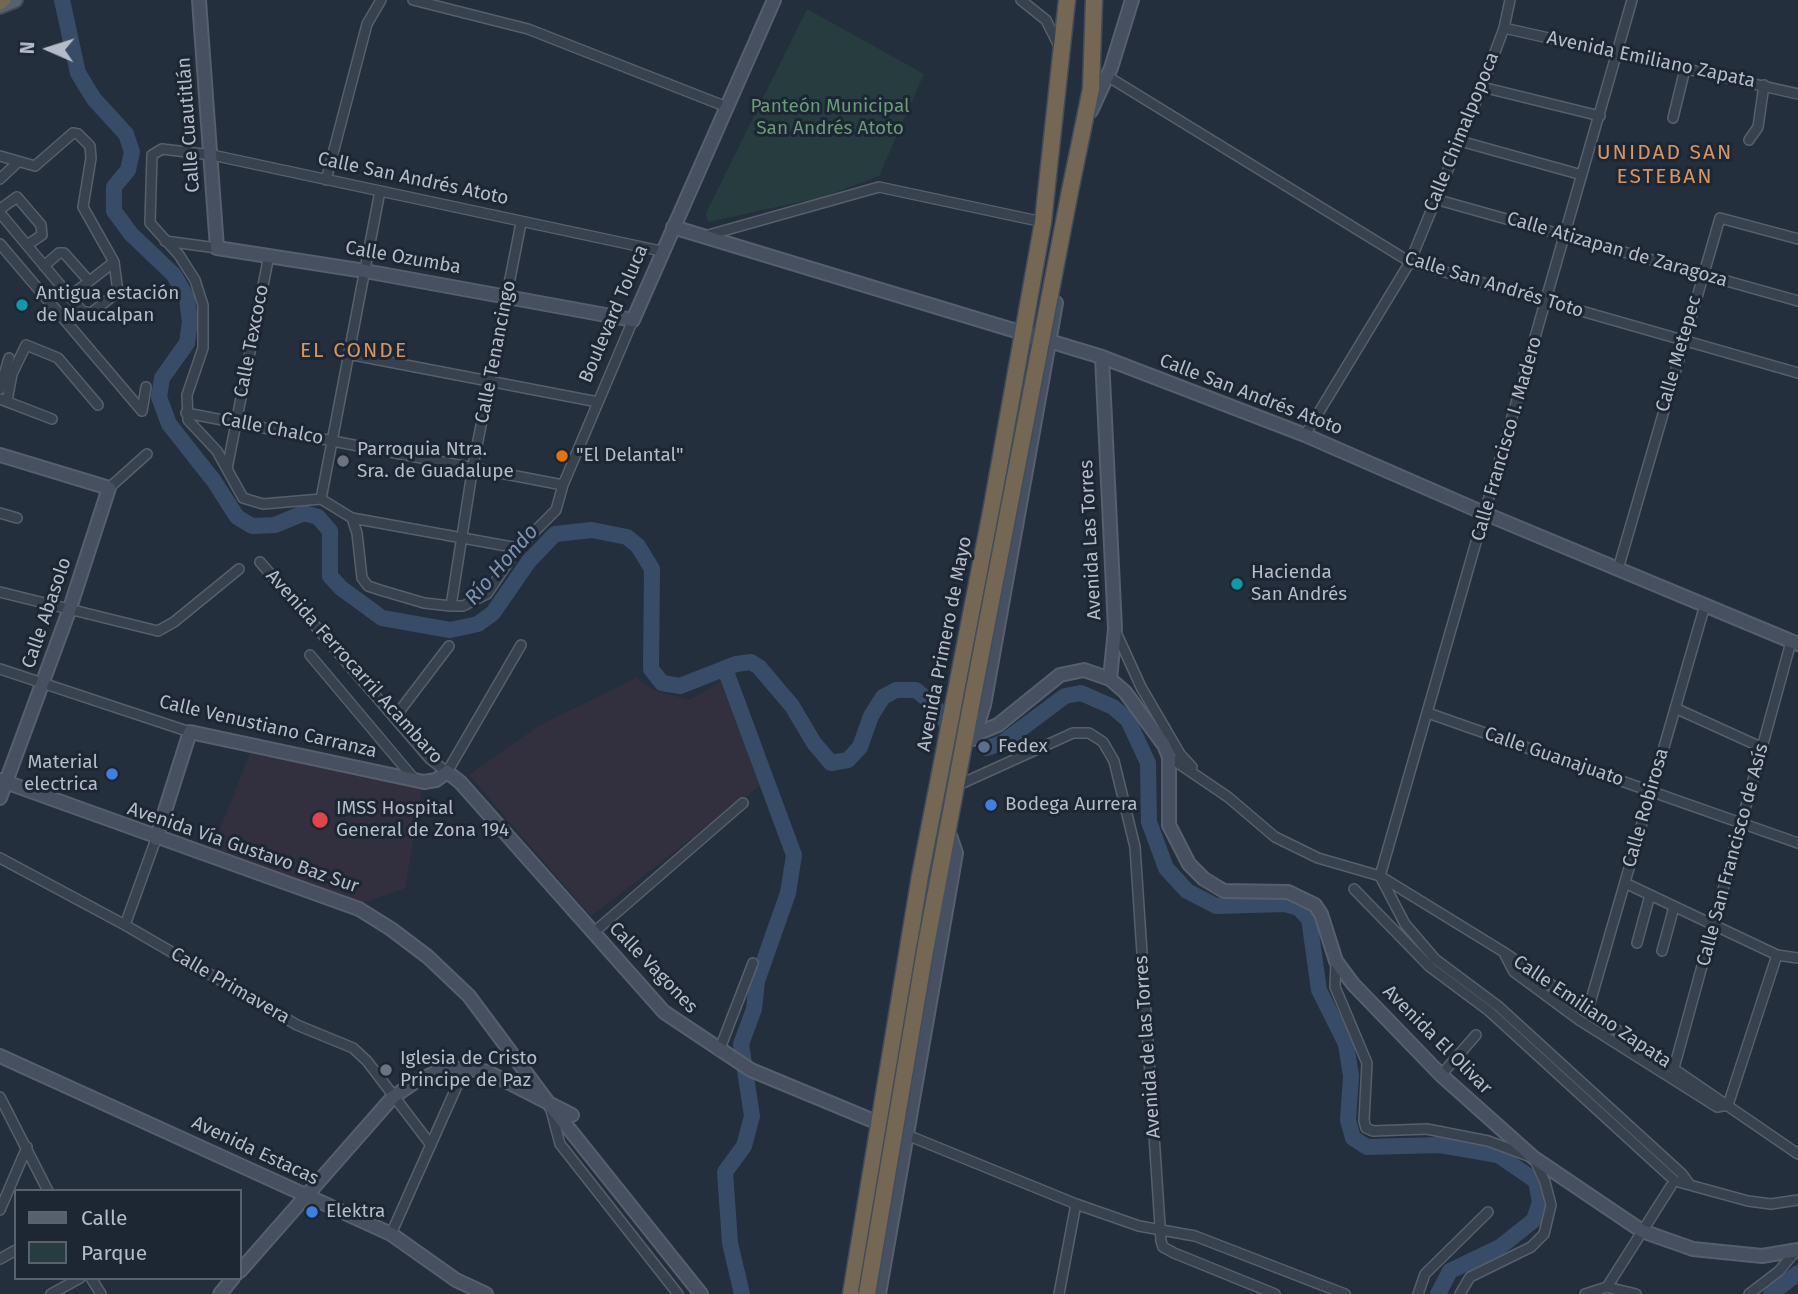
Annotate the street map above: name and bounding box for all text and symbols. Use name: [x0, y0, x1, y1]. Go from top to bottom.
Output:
north arrow: [14, 14, 84, 84]
street label: Avenida Emiliano Zapata: [1545, 27, 1757, 93]
text: N: [16, 41, 39, 55]
street label: Calle Chimalpopoca: [1420, 49, 1504, 215]
street label: Calle Cuautitlán: [173, 57, 205, 193]
park label: Panteón Municipal San Andrés Atoto: [750, 96, 910, 140]
district label: UNIDAD SAN ESTEBAN: [1598, 140, 1732, 190]
street label: Calle San Andrés Atoto: [315, 148, 511, 210]
street label: Calle Atizapan de Zaragoza: [1504, 208, 1730, 292]
street label: Calle Ozumba: [343, 237, 463, 279]
street label: Boulevard Toluca: [575, 242, 653, 386]
street label: Calle San Andrés Toto: [1402, 247, 1586, 323]
street label: Calle Tenancingo: [471, 279, 521, 425]
place label: Antigua estación de Naucalpan: [36, 283, 179, 327]
street label: Calle Texcoco: [230, 283, 274, 399]
street label: Calle Metepec: [1652, 293, 1706, 415]
marker: Antigua estación de Naucalpan: [14, 297, 30, 313]
street label: Calle Francisco I. Madero: [1467, 334, 1547, 544]
district label: EL CONDE: [301, 338, 407, 364]
street label: Calle San Andrés Atoto: [1156, 350, 1346, 440]
street label: Calle Chalco: [219, 408, 325, 450]
place label: Parroquia Ntra. Sra. de Guadalupe: [357, 439, 514, 483]
place label: "El Delantal": [576, 445, 683, 467]
marker: "El Delantal": [554, 448, 570, 464]
marker: Parroquia Ntra. Sra. de Guadalupe: [335, 453, 351, 469]
street label: Avenida Las Torres: [1075, 459, 1107, 621]
water label: Río Hondo: [460, 519, 544, 611]
street label: Avenida Primero de Mayo: [913, 535, 977, 753]
street label: Calle Abasolo: [17, 555, 77, 671]
place label: Hacienda San Andrés: [1251, 562, 1347, 606]
street label: Avenida Ferrocarril Acambaro: [261, 565, 447, 769]
marker: Hacienda San Andrés: [1229, 576, 1245, 592]
street label: Calle Venustiano Carranza: [157, 691, 379, 763]
street label: Calle Guanajuato: [1481, 722, 1627, 792]
place label: Fedex: [998, 736, 1048, 758]
marker: Fedex: [976, 739, 992, 755]
street label: Calle San Francisco de Asís: [1692, 741, 1774, 969]
street label: Calle Robirosa: [1618, 746, 1674, 870]
place label: Material electrica: [24, 752, 98, 796]
marker: Material electrica: [104, 766, 120, 782]
place label: Bodega Aurrera: [1005, 794, 1138, 816]
marker: Bodega Aurrera: [983, 797, 999, 813]
street label: Avenida Vía Gustavo Baz Sur: [124, 798, 362, 898]
place label: IMSS Hospital General de Zona 194: [336, 798, 509, 842]
marker: IMSS Hospital General de Zona 194: [310, 810, 330, 830]
street label: Calle Vagones: [604, 918, 702, 1018]
street label: Calle Primavera: [167, 943, 293, 1029]
street label: Calle Emiliano Zapata: [1509, 951, 1675, 1073]
street label: Avenida de las Torres: [1130, 955, 1166, 1139]
street label: Avenida El Olivar: [1378, 981, 1496, 1099]
place label: Iglesia de Cristo Principe de Paz: [400, 1048, 537, 1092]
marker: Iglesia de Cristo Principe de Paz: [378, 1062, 394, 1078]
street label: Avenida Estacas: [188, 1112, 322, 1190]
legend: [14, 1189, 242, 1280]
place label: Elektra: [326, 1201, 385, 1223]
marker: Elektra: [304, 1204, 320, 1220]
text: Calle: [81, 1205, 127, 1231]
text: Parque: [81, 1240, 147, 1266]

